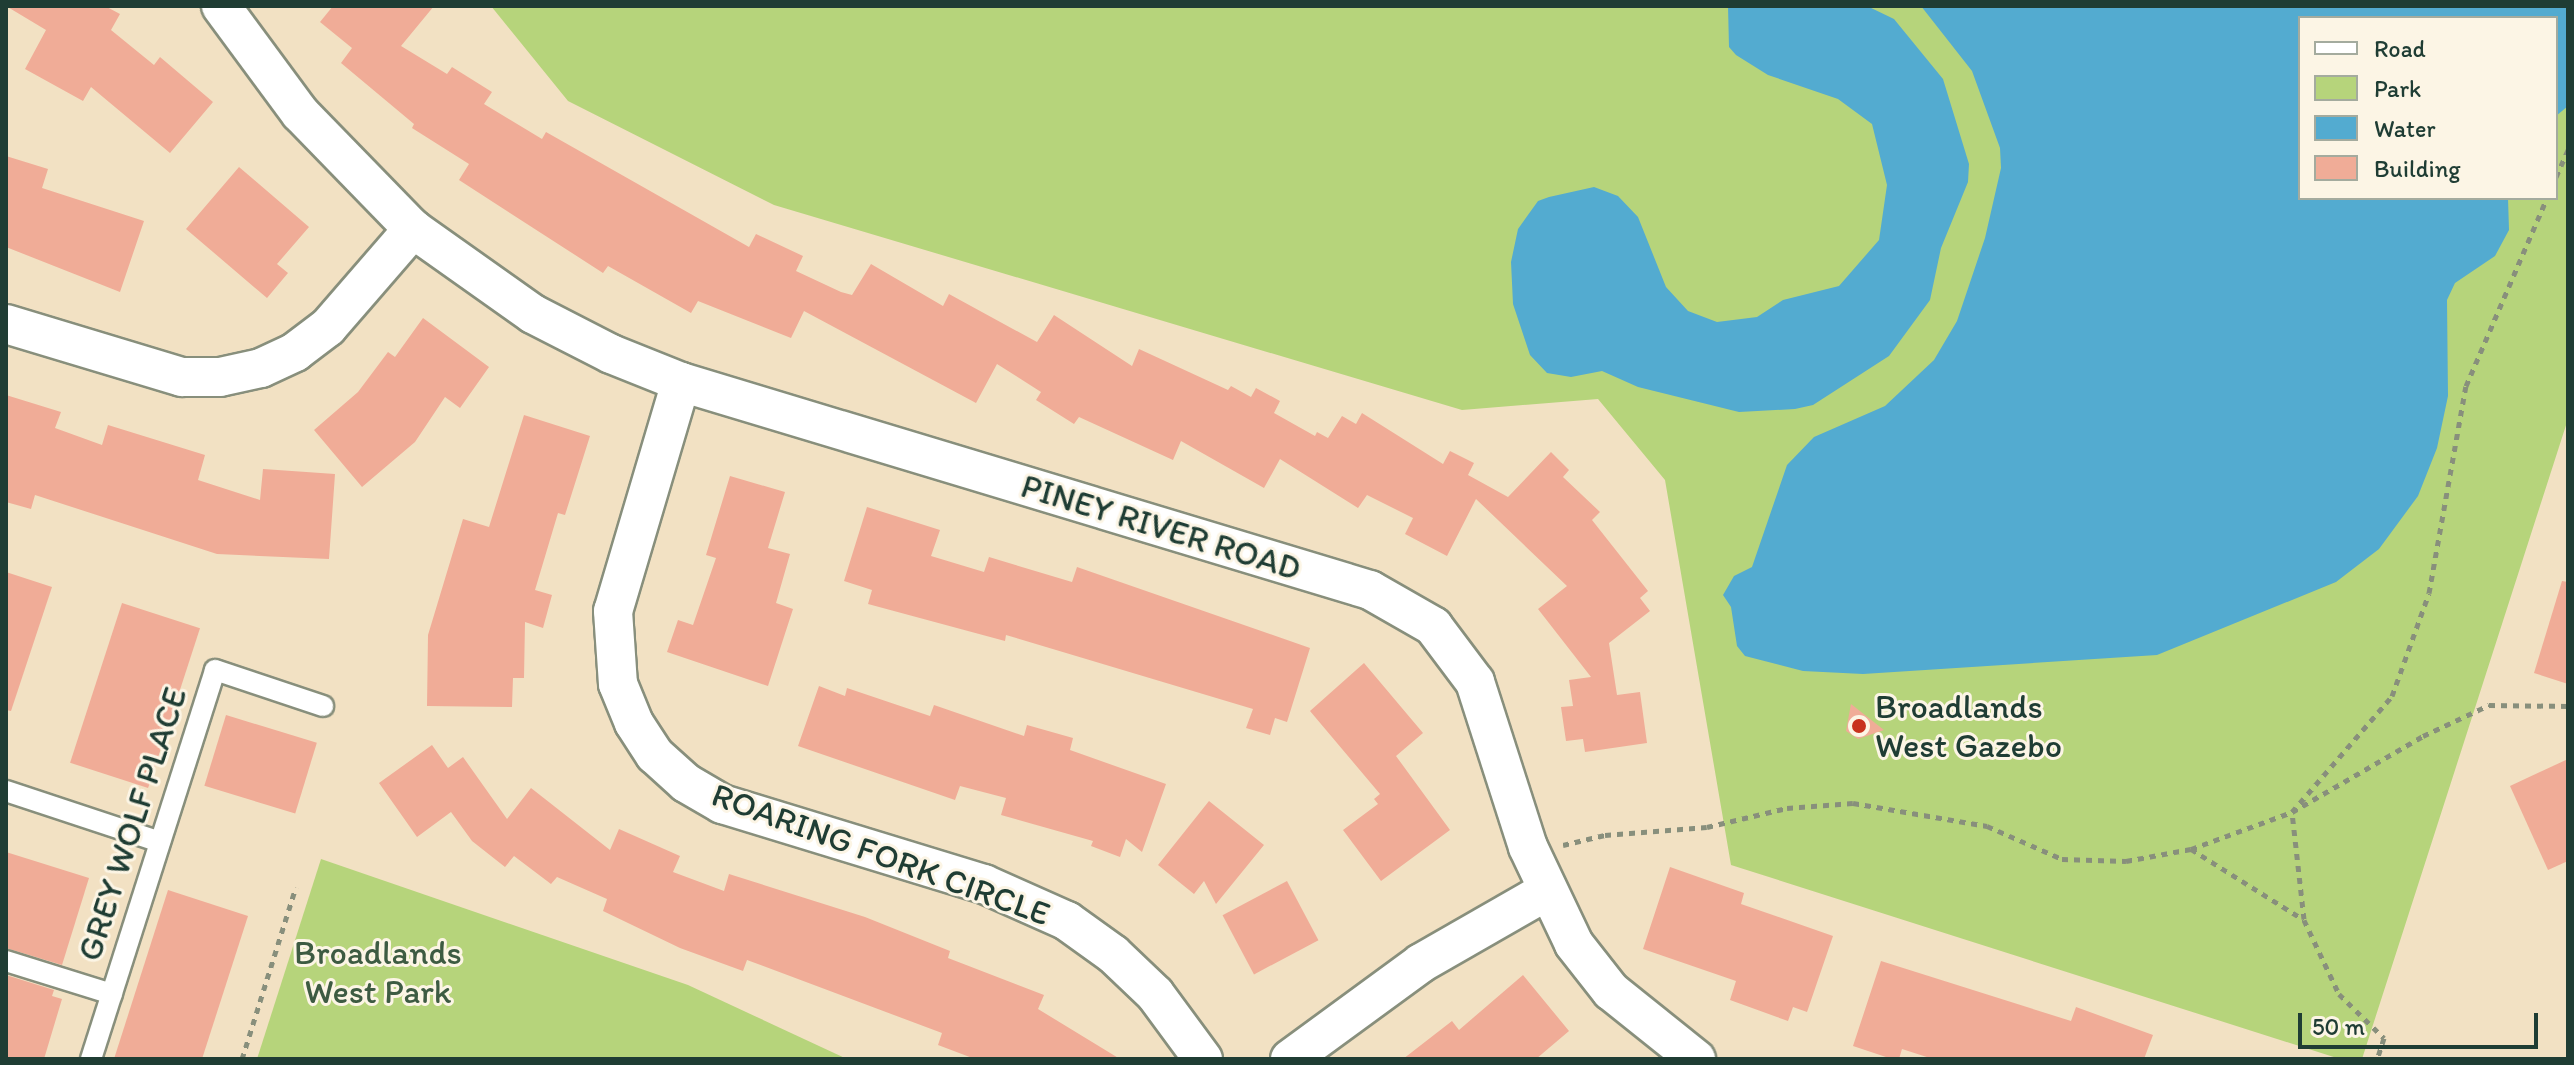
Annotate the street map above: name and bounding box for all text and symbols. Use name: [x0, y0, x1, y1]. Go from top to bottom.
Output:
legend: [2298, 16, 2558, 200]
text: Road: [2374, 34, 2426, 63]
text: Park: [2374, 74, 2421, 103]
text: Water: [2374, 114, 2436, 143]
text: Building: [2374, 154, 2461, 183]
street label: PINEY RIVER ROAD: [1016, 465, 1306, 589]
street label: GREY WOLF PLACE: [69, 682, 195, 966]
place label: Broadlands West Gazebo: [1875, 686, 2063, 766]
marker: Broadlands West Gazebo: [1850, 717, 1868, 735]
street label: ROARING FORK CIRCLE: [705, 773, 1057, 935]
park label: Broadlands West Park: [294, 932, 462, 1012]
scale bar: [2302, 997, 2542, 1047]
text: 50 m: [2312, 1012, 2365, 1041]

